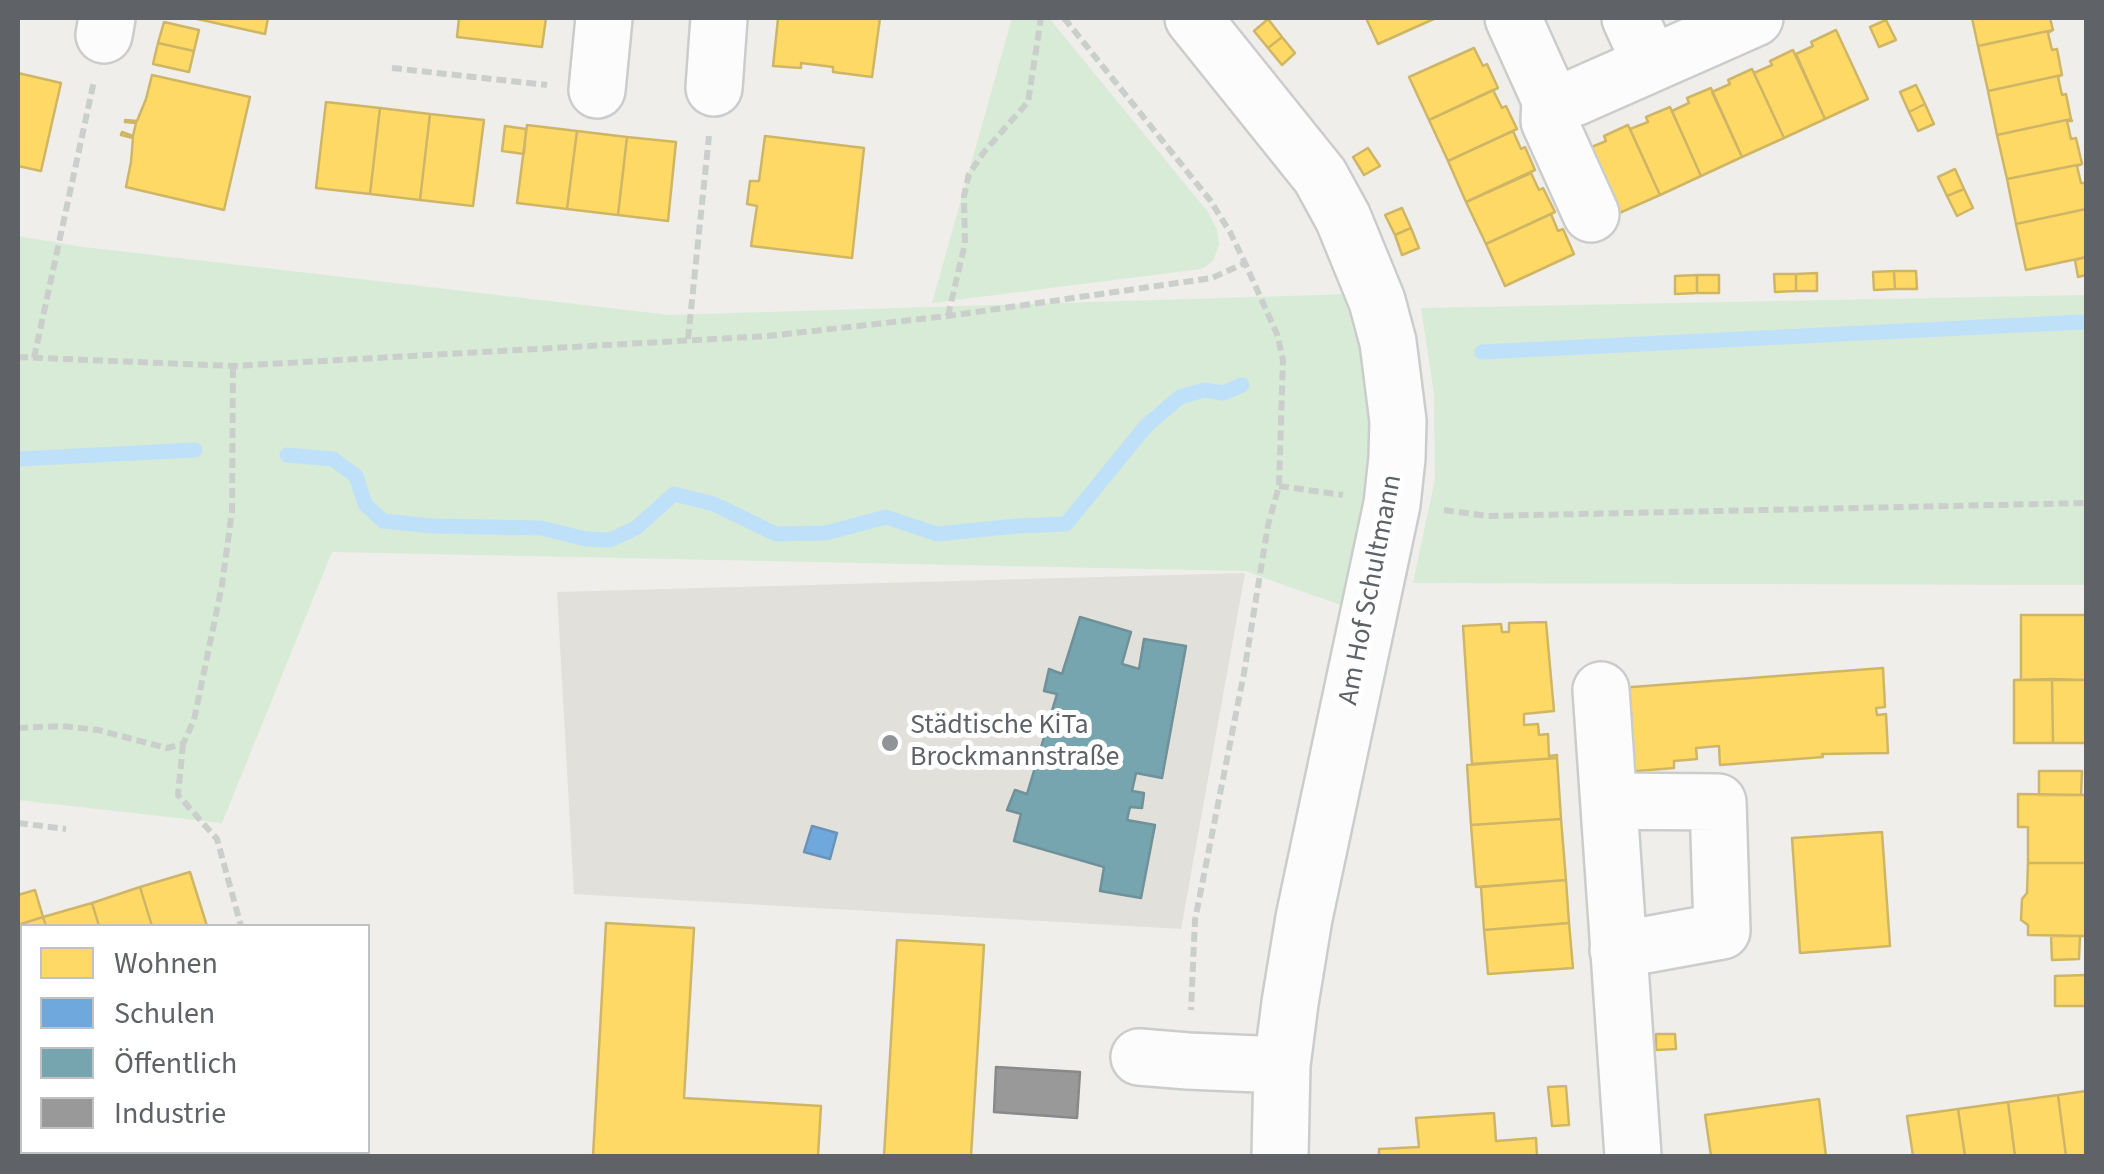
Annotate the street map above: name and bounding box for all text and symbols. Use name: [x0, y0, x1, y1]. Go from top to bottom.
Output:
street label: Am Hof Schultmann: [1333, 472, 1411, 708]
place label: Städtische KiTa Brockmannstraße: [910, 710, 1119, 776]
marker: Städtische KiTa Brockmannstraße: [879, 732, 901, 754]
legend: [20, 924, 370, 1154]
text: Wohnen: [114, 942, 218, 985]
text: Schulen: [114, 992, 215, 1035]
text: Öffentlich: [114, 1042, 237, 1085]
text: Industrie: [114, 1092, 226, 1135]

